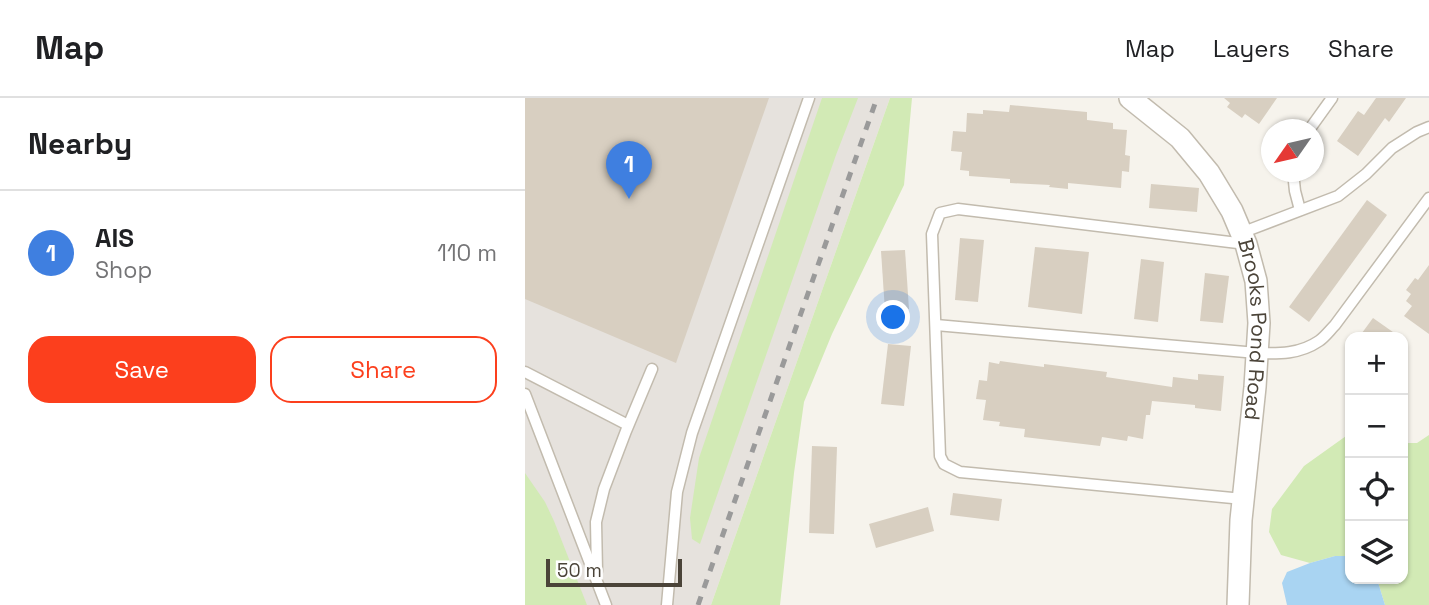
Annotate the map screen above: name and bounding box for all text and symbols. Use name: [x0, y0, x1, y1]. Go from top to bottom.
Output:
text: Map: [35, 27, 104, 69]
text: Map: [1125, 33, 1175, 64]
text: Layers: [1213, 33, 1290, 64]
text: Share: [1328, 33, 1394, 64]
north arrow: [1261, 119, 1324, 182]
text: Nearby: [28, 124, 132, 163]
pin: 1: [606, 141, 652, 199]
text: AIS: [95, 221, 134, 255]
street label: Brooks Pond Road: [1232, 235, 1273, 422]
text: 1: [46, 238, 56, 268]
text: 110 m: [437, 238, 497, 268]
text: Shop: [95, 255, 152, 285]
your location: [876, 300, 910, 334]
map controls: [1345, 332, 1408, 584]
button: +: [1345, 332, 1408, 395]
button: Save: [28, 336, 256, 403]
button: Share: [270, 336, 497, 403]
button: −: [1345, 395, 1408, 458]
button: locate: [1345, 458, 1408, 521]
button: layers: [1345, 521, 1408, 584]
scale bar: [546, 556, 683, 588]
text: 50 m: [557, 558, 602, 583]

